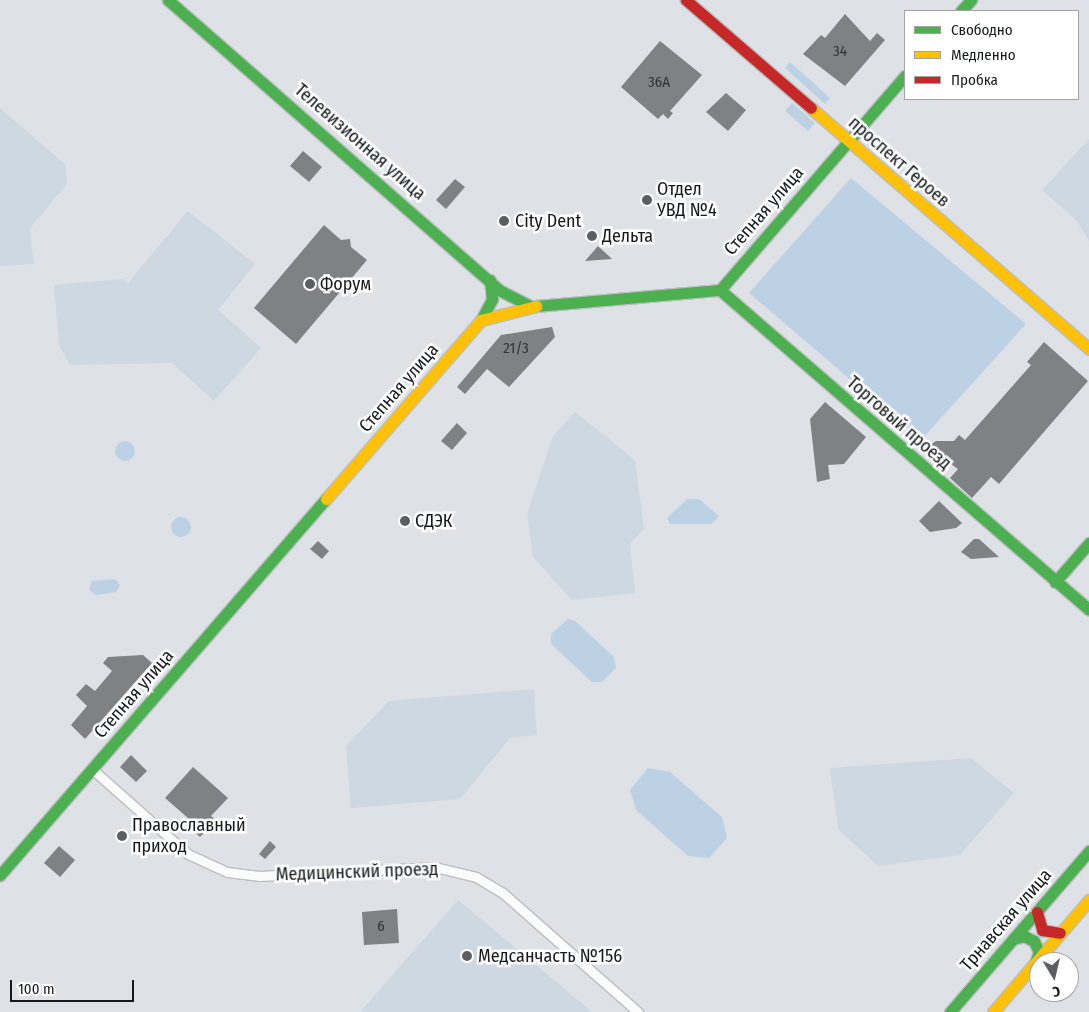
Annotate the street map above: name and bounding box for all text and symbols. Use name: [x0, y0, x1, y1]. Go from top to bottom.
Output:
legend: [904, 10, 1079, 100]
text: Свободно: [951, 21, 1013, 39]
house number: 34: [833, 43, 847, 61]
text: Медленно: [951, 46, 1016, 64]
text: Пробка: [951, 71, 998, 89]
house number: 36А: [648, 74, 670, 92]
street label: Телевизионная улица: [290, 79, 430, 205]
street label: проспект Героев: [844, 112, 954, 212]
street label: Степная улица: [720, 162, 808, 260]
place label: Отдел УВД №4: [657, 179, 717, 222]
marker: Отдел УВД №4: [641, 194, 653, 206]
place label: City Dent: [515, 210, 581, 232]
marker: City Dent: [497, 214, 511, 228]
place label: Дельта: [602, 225, 653, 247]
marker: Дельта: [586, 230, 598, 242]
place label: Форум: [320, 273, 371, 295]
marker: Форум: [304, 278, 316, 290]
street label: Степная улица: [355, 339, 443, 437]
house number: 21/3: [503, 340, 529, 358]
street label: Торговый проезд: [842, 372, 956, 474]
place label: СДЭК: [415, 510, 452, 532]
marker: СДЭК: [399, 515, 411, 527]
street label: Степная улица: [90, 645, 178, 743]
place label: Православный приход: [132, 815, 246, 858]
marker: Православный приход: [116, 830, 128, 842]
street label: Медицинский проезд: [275, 858, 439, 886]
street label: Трнавская улица: [956, 865, 1056, 975]
house number: 6: [377, 918, 385, 936]
place label: Медсанчасть №156: [478, 945, 622, 967]
marker: Медсанчасть №156: [460, 949, 474, 963]
north arrow: [1029, 952, 1079, 1002]
scale bar: [12, 970, 136, 1002]
text: 100 m: [18, 980, 55, 998]
text: С: [1051, 982, 1061, 1000]

